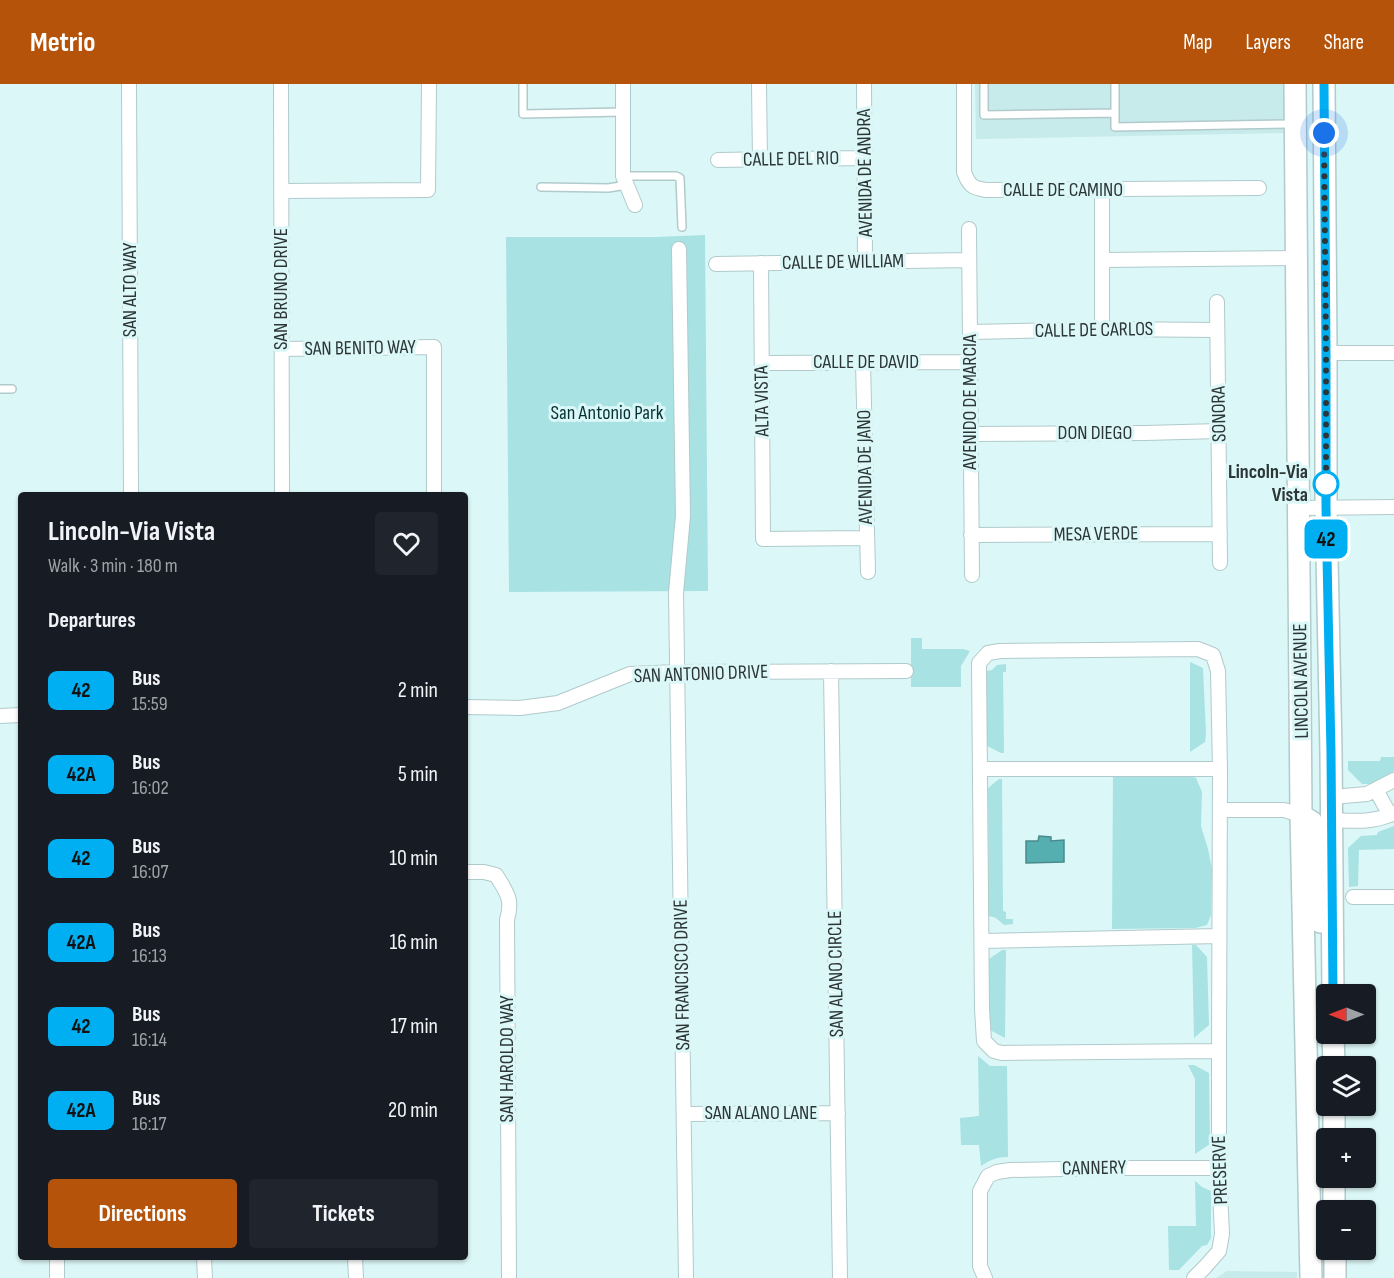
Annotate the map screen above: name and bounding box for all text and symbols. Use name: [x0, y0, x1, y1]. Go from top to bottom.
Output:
text: Metrio: [30, 26, 95, 59]
text: Map: [1183, 30, 1212, 55]
text: Layers: [1245, 30, 1291, 55]
text: Share: [1324, 30, 1364, 55]
street label: AVENIDA DE ANDRA: [852, 108, 878, 238]
your location: [1309, 118, 1339, 148]
street label: CALLE DEL RIO: [743, 146, 839, 172]
street label: CALLE DE CAMINO: [1003, 178, 1123, 202]
street label: SAN BRUNO DRIVE: [269, 228, 293, 350]
street label: SAN ALTO WAY: [118, 242, 142, 337]
street label: CALLE DE WILLIAM: [782, 249, 904, 275]
street label: CALLE DE CARLOS: [1034, 317, 1154, 343]
street label: AVENIDO DE MARCIA: [958, 334, 982, 471]
street label: SAN BENITO WAY: [304, 335, 417, 361]
street label: CALLE DE DAVID: [813, 350, 919, 374]
street label: ALTA VISTA: [749, 365, 775, 438]
street label: SONORA: [1207, 385, 1231, 442]
park label: San Antonio Park: [551, 401, 664, 425]
street label: AVENIDA DE JANO: [852, 409, 878, 526]
street label: DON DIEGO: [1058, 421, 1132, 445]
place label: Lincoln-Via Vista: [1228, 460, 1308, 507]
marker: Lincoln-Via Vista: [1313, 471, 1339, 497]
button: heart: [375, 512, 438, 575]
text: Lincoln-Via Vista: [48, 515, 215, 548]
line badge: 42: [1299, 520, 1353, 558]
street label: MESA VERDE: [1053, 521, 1139, 547]
text: 42: [1316, 527, 1336, 552]
text: Walk · 3 min · 180 m: [48, 554, 178, 578]
text: Departures: [48, 607, 136, 634]
street label: LINCOLN AVENUE: [1288, 623, 1314, 739]
street label: SAN ANTONIO DRIVE: [633, 660, 769, 688]
text: Bus: [132, 665, 161, 692]
text: 2 min: [398, 677, 438, 704]
text: 42: [71, 678, 91, 703]
text: 15:59: [132, 692, 168, 716]
text: Bus: [132, 749, 161, 776]
text: 5 min: [398, 761, 438, 788]
text: 42A: [66, 762, 96, 787]
text: 16:02: [132, 776, 169, 800]
text: Bus: [132, 833, 161, 860]
text: 10 min: [389, 845, 438, 872]
text: 42: [71, 846, 91, 871]
text: 16:07: [132, 860, 168, 884]
street label: SAN FRANCISCO DRIVE: [669, 899, 695, 1051]
street label: SAN ALANO CIRCLE: [823, 910, 849, 1038]
text: Bus: [132, 917, 161, 944]
text: 16 min: [390, 929, 438, 956]
text: 42A: [66, 930, 96, 955]
text: 16:13: [132, 944, 167, 968]
north arrow: [1316, 984, 1376, 1044]
map controls: [1316, 984, 1376, 1260]
street label: SAN HAROLDO WAY: [495, 995, 519, 1123]
text: Bus: [132, 1001, 161, 1028]
text: 17 min: [390, 1013, 438, 1040]
text: 42: [71, 1014, 91, 1039]
text: 16:14: [132, 1028, 167, 1052]
button: layers: [1316, 1056, 1376, 1116]
text: Bus: [132, 1085, 161, 1112]
text: 20 min: [388, 1097, 438, 1124]
text: 42A: [66, 1098, 96, 1123]
street label: SAN ALANO LANE: [704, 1101, 818, 1125]
text: 16:17: [132, 1112, 167, 1136]
button: +: [1316, 1128, 1376, 1188]
street label: PRESERVE: [1207, 1135, 1233, 1205]
street label: CANNERY: [1062, 1155, 1127, 1181]
button: Directions: [48, 1179, 237, 1248]
button: Tickets: [249, 1179, 438, 1248]
button: −: [1316, 1200, 1376, 1260]

